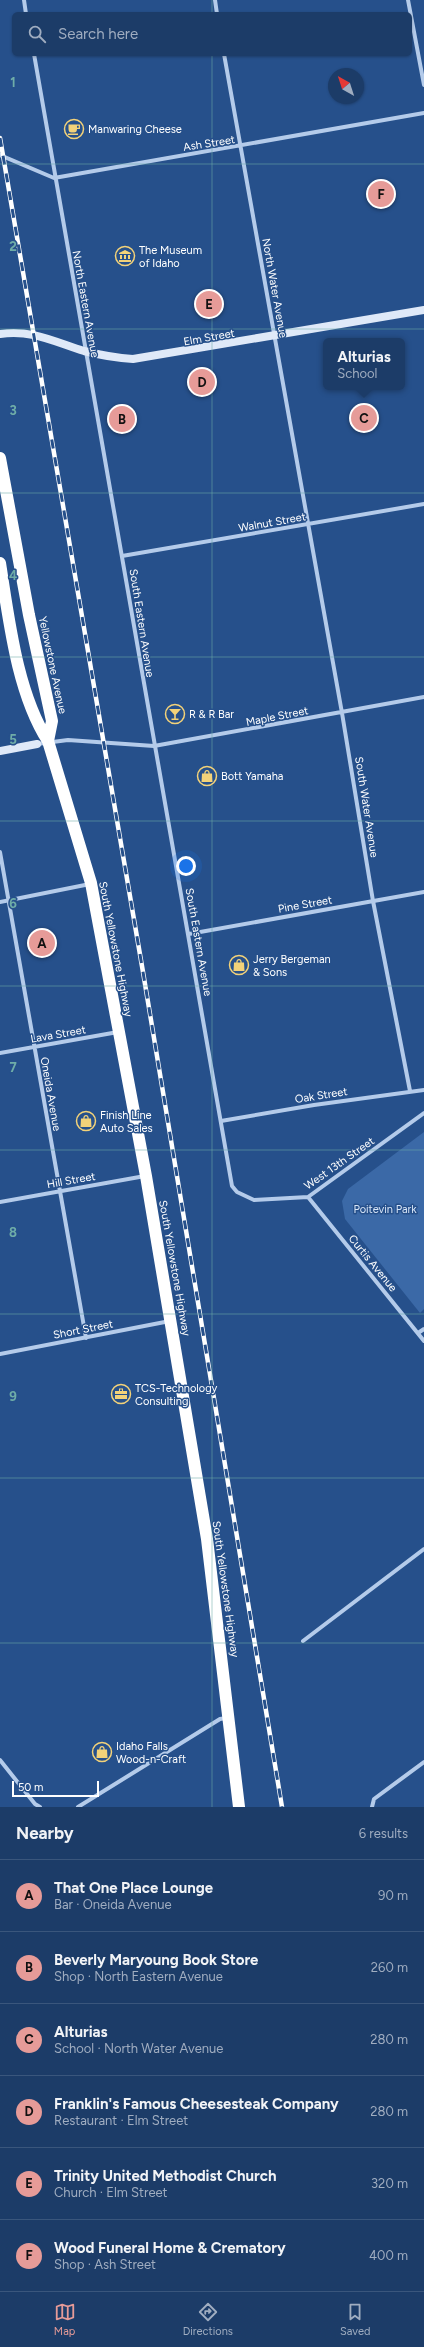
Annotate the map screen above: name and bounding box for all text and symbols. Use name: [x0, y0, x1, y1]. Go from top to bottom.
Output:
search box: [12, 12, 412, 56]
icon: search: [26, 23, 48, 45]
text: Search here: [58, 25, 138, 43]
north arrow: [328, 68, 364, 104]
text: 1: [10, 75, 16, 90]
cafe icon: Manwaring Cheese: [63, 118, 85, 140]
place label: Manwaring Cheese: [88, 123, 182, 136]
street label: Ash Street: [182, 133, 236, 154]
pin: F: [368, 179, 394, 209]
street label: North Water Avenue: [259, 237, 290, 339]
text: 2: [9, 239, 17, 254]
place label: The Museum of Idaho: [139, 244, 202, 270]
museum icon: The Museum of Idaho: [114, 245, 136, 267]
street label: North Eastern Avenue: [70, 249, 101, 359]
pin: E: [196, 289, 222, 319]
street label: Elm Street: [182, 327, 236, 348]
popup: [323, 338, 405, 390]
text: Alturias: [337, 348, 391, 366]
text: School: [337, 366, 377, 381]
pin: D: [189, 367, 215, 397]
text: 3: [9, 403, 17, 418]
pin: C: [351, 403, 377, 433]
pin: B: [109, 404, 135, 434]
street label: Walnut Street: [237, 510, 307, 535]
text: 4: [9, 568, 17, 583]
street label: South Eastern Avenue: [127, 568, 156, 678]
street label: Yellowstone Avenue: [36, 615, 69, 715]
bar icon: R & R Bar: [164, 703, 186, 725]
street label: Maple Street: [245, 704, 309, 729]
place label: R & R Bar: [189, 708, 234, 721]
text: 5: [9, 732, 17, 747]
street label: South Water Avenue: [352, 756, 381, 858]
shop icon: Bott Yamaha: [196, 765, 218, 787]
place label: Bott Yamaha: [221, 770, 283, 783]
your location: [176, 856, 196, 876]
street label: South Yellowstone Highway: [96, 880, 135, 1018]
street label: South Eastern Avenue: [183, 887, 214, 997]
street label: Pine Street: [277, 893, 333, 916]
text: 6: [9, 896, 17, 911]
pin: A: [29, 928, 55, 958]
place label: Jerry Bergeman & Sons: [253, 953, 331, 979]
shop icon: Jerry Bergeman & Sons: [228, 954, 250, 976]
street label: Lava Street: [29, 1023, 87, 1046]
street label: Oneida Avenue: [38, 1056, 63, 1132]
text: 7: [9, 1060, 17, 1075]
street label: Oak Street: [294, 1085, 348, 1106]
place label: Finish Line Auto Sales: [100, 1109, 153, 1135]
shop icon: Finish Line Auto Sales: [75, 1110, 97, 1132]
street label: West 13th Street: [302, 1134, 377, 1192]
street label: Hill Street: [46, 1170, 96, 1191]
street label: South Yellowstone Highway: [156, 1199, 193, 1337]
park label: Poitevin Park: [353, 1203, 417, 1216]
text: 8: [9, 1225, 17, 1240]
street label: Curtis Avenue: [346, 1232, 400, 1294]
street label: Short Street: [52, 1317, 114, 1342]
place label: TCS-Technology Consulting: [135, 1382, 218, 1408]
office icon: TCS-Technology Consulting: [110, 1383, 132, 1405]
text: 9: [9, 1389, 17, 1404]
street label: South Yellowstone Highway: [209, 1520, 242, 1658]
place label: Idaho Falls Wood-n-Craft: [116, 1740, 186, 1766]
shop icon: Idaho Falls Wood-n-Craft: [91, 1741, 113, 1763]
scale bar: [12, 1779, 99, 1798]
text: 50 m: [18, 1781, 43, 1794]
text: Nearby: [16, 1823, 74, 1843]
text: 6 results: [359, 1826, 408, 1841]
text: That One Place Lounge: [54, 1879, 213, 1897]
text: A: [24, 1888, 34, 1903]
text: 90 m: [378, 1888, 408, 1903]
text: Bar · Oneida Avenue: [54, 1897, 172, 1912]
text: Beverly Maryoung Book Store: [54, 1951, 258, 1969]
text: B: [25, 1960, 33, 1975]
text: 260 m: [371, 1960, 408, 1975]
text: Shop · North Eastern Avenue: [54, 1969, 223, 1984]
text: Alturias: [54, 2023, 108, 2041]
text: C: [24, 2032, 34, 2047]
text: 280 m: [370, 2032, 408, 2047]
text: School · North Water Avenue: [54, 2041, 223, 2056]
text: Franklin's Famous Cheesesteak Company: [54, 2095, 339, 2113]
text: D: [24, 2104, 34, 2119]
text: 280 m: [370, 2104, 408, 2119]
text: Restaurant · Elm Street: [54, 2113, 188, 2128]
text: Trinity United Methodist Church: [54, 2167, 276, 2185]
text: E: [25, 2176, 33, 2191]
text: 320 m: [371, 2176, 408, 2191]
text: Church · Elm Street: [54, 2185, 168, 2200]
text: Wood Funeral Home & Crematory: [54, 2239, 286, 2257]
text: F: [25, 2248, 33, 2263]
text: 400 m: [369, 2248, 408, 2263]
text: Shop · Ash Street: [54, 2257, 156, 2272]
tab: Map: [54, 2301, 76, 2338]
tab: Directions: [183, 2301, 233, 2338]
tab: Saved: [340, 2301, 370, 2338]

